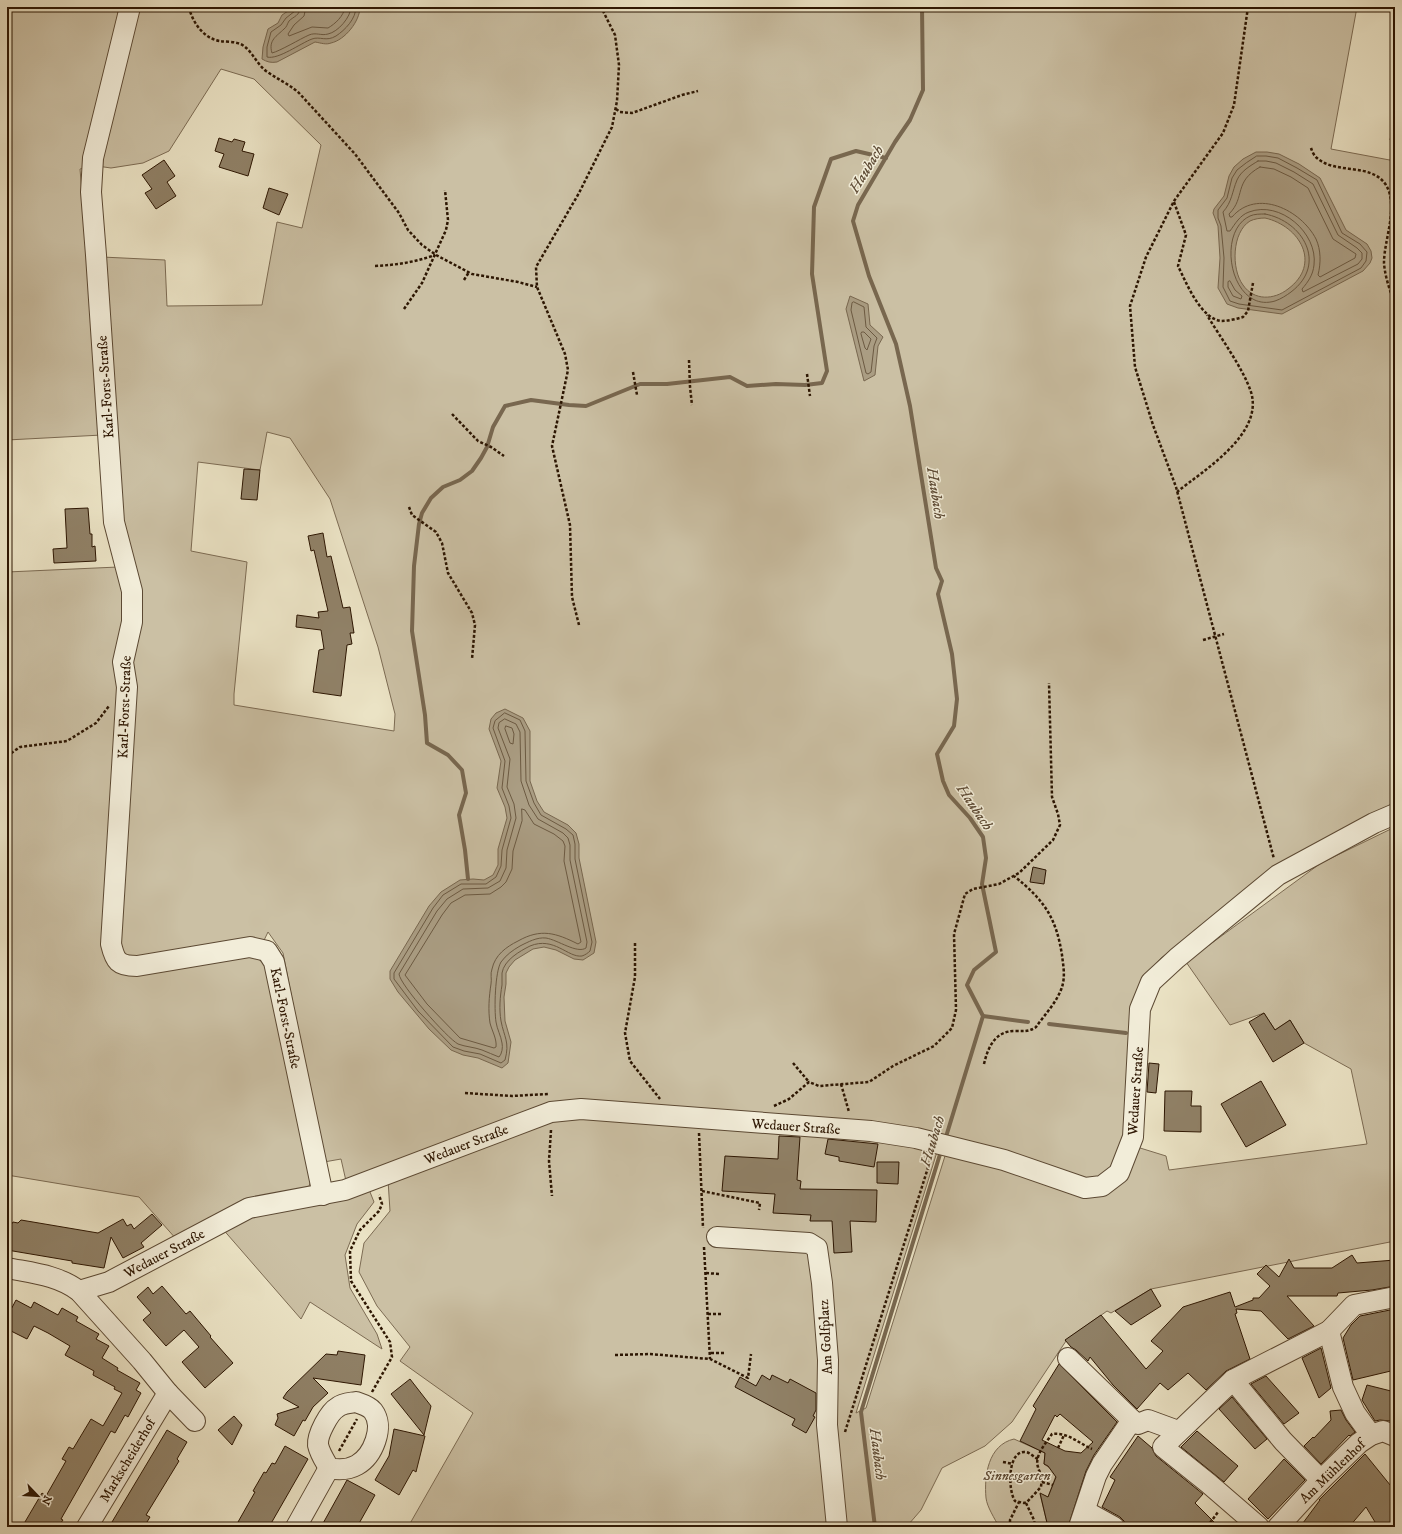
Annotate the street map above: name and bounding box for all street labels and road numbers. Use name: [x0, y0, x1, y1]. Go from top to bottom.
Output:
street label: Karl-Forst-Straße: [93, 335, 119, 439]
street label: Karl-Forst-Straße: [114, 655, 136, 759]
street label: Karl-Forst-Straße: [266, 966, 305, 1071]
street label: Wedauer Straße: [1124, 1046, 1148, 1137]
street label: Wedauer Straße: [750, 1115, 841, 1139]
street label: Wedauer Straße: [421, 1121, 511, 1170]
street label: Wedauer Straße: [120, 1225, 208, 1283]
street label: Am Golfplatz: [815, 1299, 837, 1375]
street label: Markscheiderhof: [96, 1413, 161, 1506]
street label: Am Mühlenhof: [1296, 1434, 1371, 1508]

